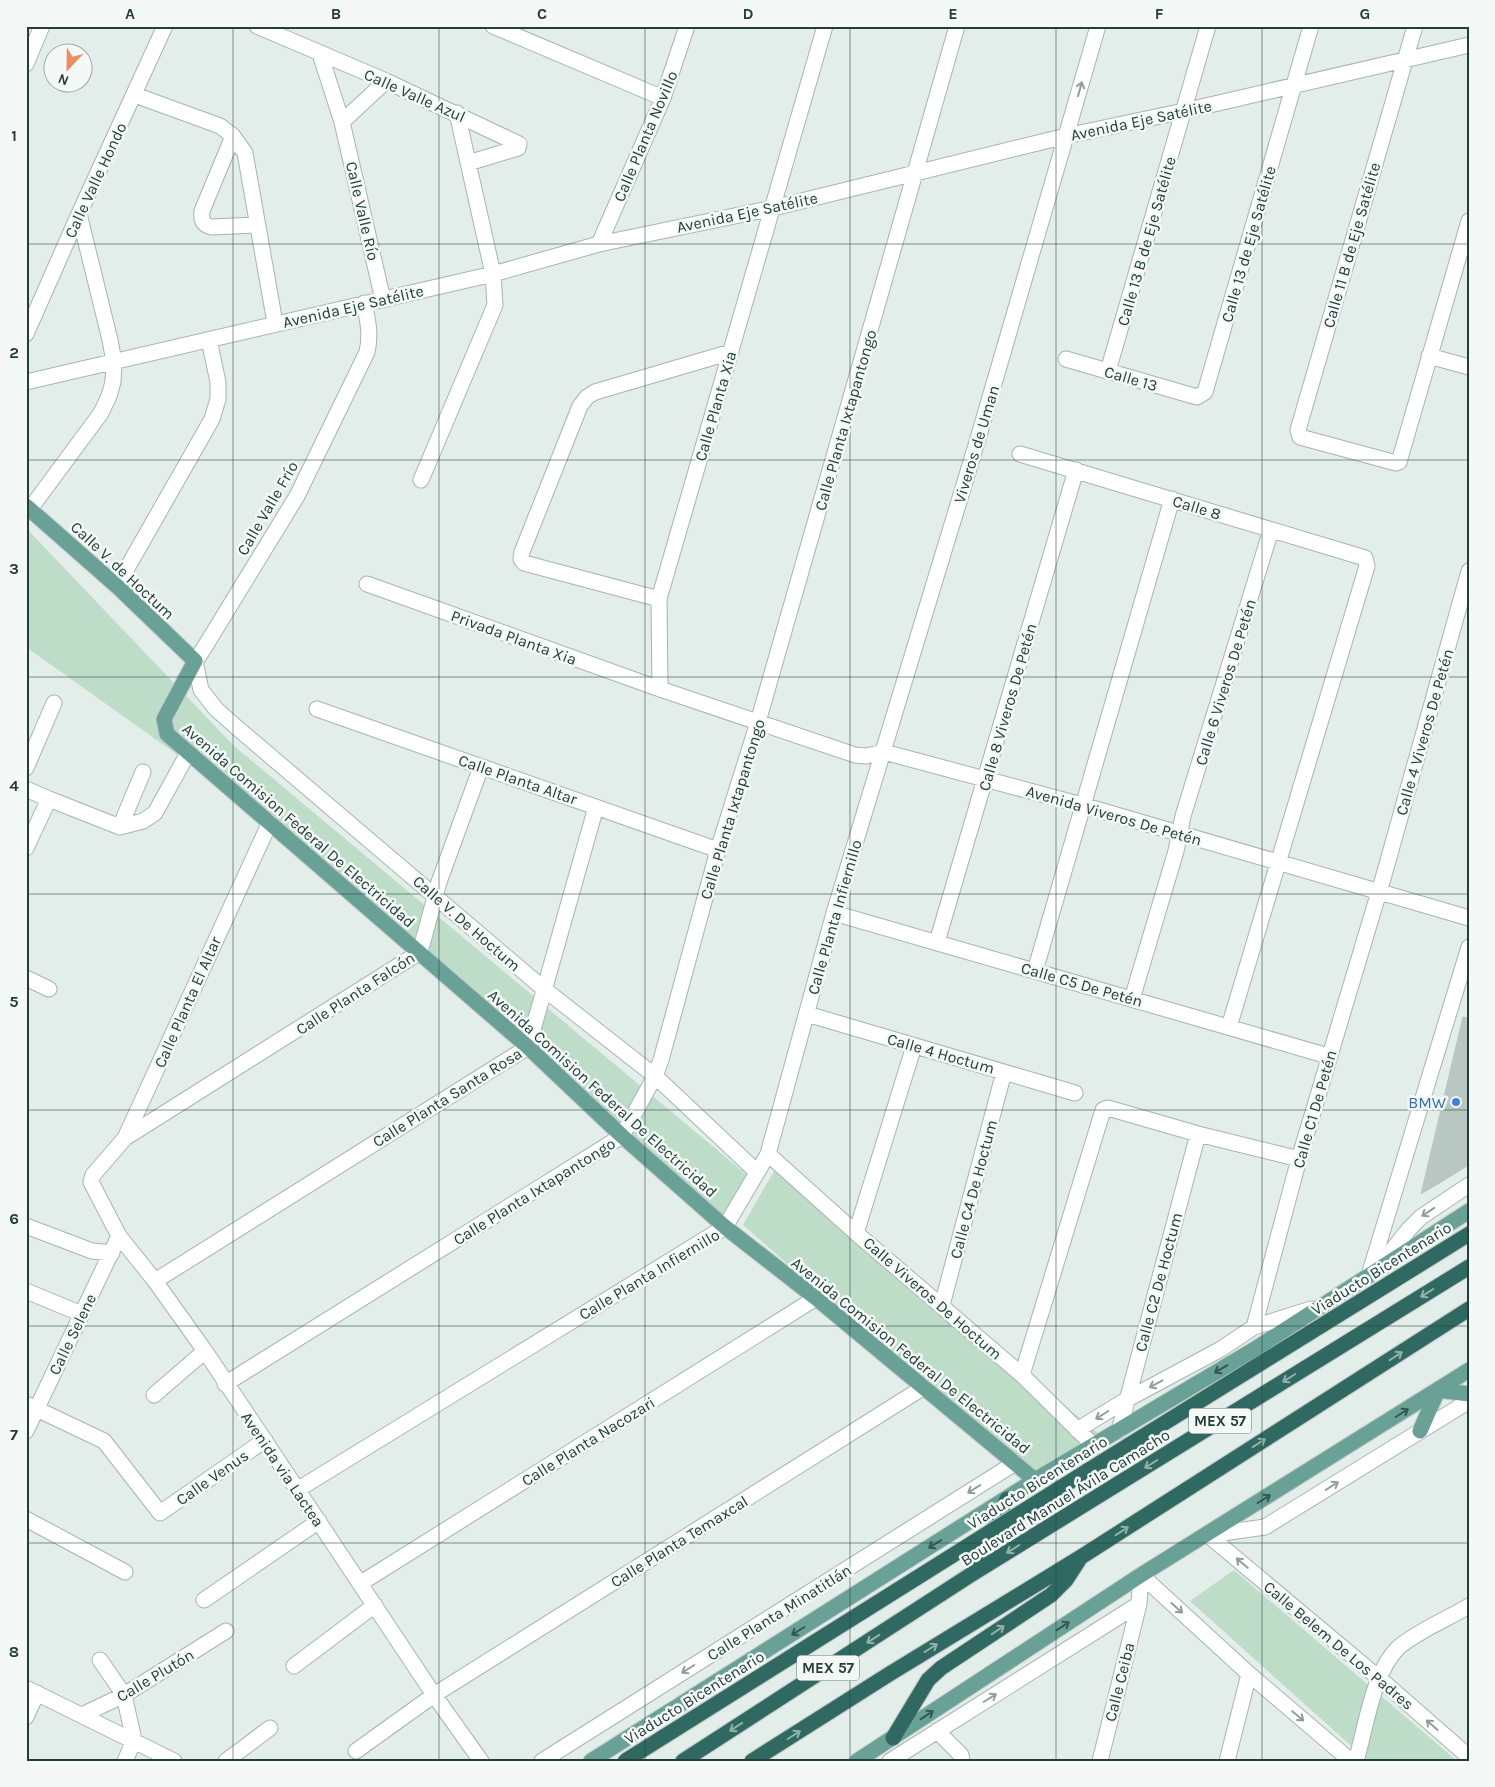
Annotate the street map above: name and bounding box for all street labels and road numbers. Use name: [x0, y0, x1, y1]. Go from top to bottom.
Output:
street label: Calle Valle Azul: [361, 65, 468, 126]
street label: Calle Planta Novillo: [609, 68, 682, 204]
street label: Avenida Eje Satélite: [1069, 96, 1213, 145]
street label: Calle Valle Hondo: [60, 119, 131, 241]
street label: Calle 13 B de Eje Satélite: [1113, 154, 1180, 328]
street label: Calle Valle Río: [342, 160, 383, 263]
street label: Calle 11 B de Eje Satélite: [1319, 160, 1384, 330]
street label: Calle 13 de Eje Satélite: [1217, 164, 1280, 325]
street label: Avenida Eje Satélite: [675, 188, 819, 237]
street label: Avenida Eje Satélite: [281, 281, 425, 332]
street label: Calle Planta Ixtapantongo: [811, 327, 880, 513]
street label: Calle Planta Xia: [691, 349, 740, 463]
street label: Calle 13: [1102, 362, 1160, 395]
street label: Viveros de Uman: [950, 383, 1003, 505]
street label: Calle Valle Frío: [233, 458, 302, 559]
street label: Calle 8: [1170, 491, 1223, 524]
street label: Calle V. de Hoctum: [67, 517, 179, 623]
street label: Calle 6 Viveros De Petén: [1191, 597, 1260, 768]
street label: Privada Planta Xia: [448, 606, 579, 669]
street label: Calle 8 Viveros De Petén: [974, 621, 1041, 793]
street label: Calle 4 Viveros De Petén: [1392, 647, 1457, 818]
street label: Calle Planta Ixtapantongo: [696, 717, 769, 902]
street label: Avenida Comision Federal De Electricidad: [179, 719, 419, 932]
street label: Calle Planta Altar: [456, 750, 580, 809]
street label: Avenida Viveros De Petén: [1024, 781, 1204, 850]
street label: Calle Planta Infiernillo: [803, 837, 866, 997]
street label: Calle V. De Hoctum: [409, 872, 524, 975]
street label: Calle Planta El Altar: [150, 933, 225, 1071]
street label: Calle Planta Falcón: [292, 948, 418, 1039]
street label: Calle C5 De Petén: [1019, 958, 1145, 1011]
street label: Avenida Comision Federal De Electricidad: [484, 985, 721, 1201]
street label: Calle 4 Hoctum: [885, 1029, 997, 1078]
street label: Calle Planta Santa Rosa: [369, 1044, 525, 1151]
street label: Calle C1 De Petén: [1289, 1048, 1340, 1170]
street label: Calle C4 De Hoctum: [946, 1118, 1001, 1261]
street label: Calle Planta Ixtapantongo: [450, 1134, 619, 1249]
street label: Calle C2 De Hoctum: [1131, 1210, 1186, 1354]
street label: Viaducto Bicentenario: [1308, 1218, 1455, 1319]
street label: Calle Planta Infiernillo: [576, 1225, 723, 1324]
street label: Calle Viveros De Hoctum: [860, 1233, 1006, 1364]
street label: Avenida Comision Federal De Electricidad: [787, 1253, 1034, 1458]
street label: Calle Selene: [45, 1290, 100, 1378]
street label: Calle Planta Nacozari: [518, 1393, 658, 1490]
street label: Avenida via Lactea: [237, 1408, 328, 1530]
road number: MEX 57: [1189, 1408, 1251, 1434]
street label: Boulevard Manuel Ávila Camacho: [957, 1425, 1173, 1570]
street label: Viaducto Bicentenario: [964, 1432, 1111, 1533]
street label: Calle Venus: [172, 1446, 252, 1509]
street label: Calle Planta Temaxcal: [607, 1491, 752, 1591]
street label: Calle Planta Minatitlán: [704, 1560, 855, 1665]
street label: Calle Belem De Los Padres: [1260, 1577, 1417, 1714]
street label: Calle Ceiba: [1101, 1641, 1138, 1724]
street label: Calle Plutón: [113, 1645, 197, 1706]
street label: Viaducto Bicentenario: [621, 1647, 768, 1748]
road number: MEX 57: [797, 1656, 859, 1680]

